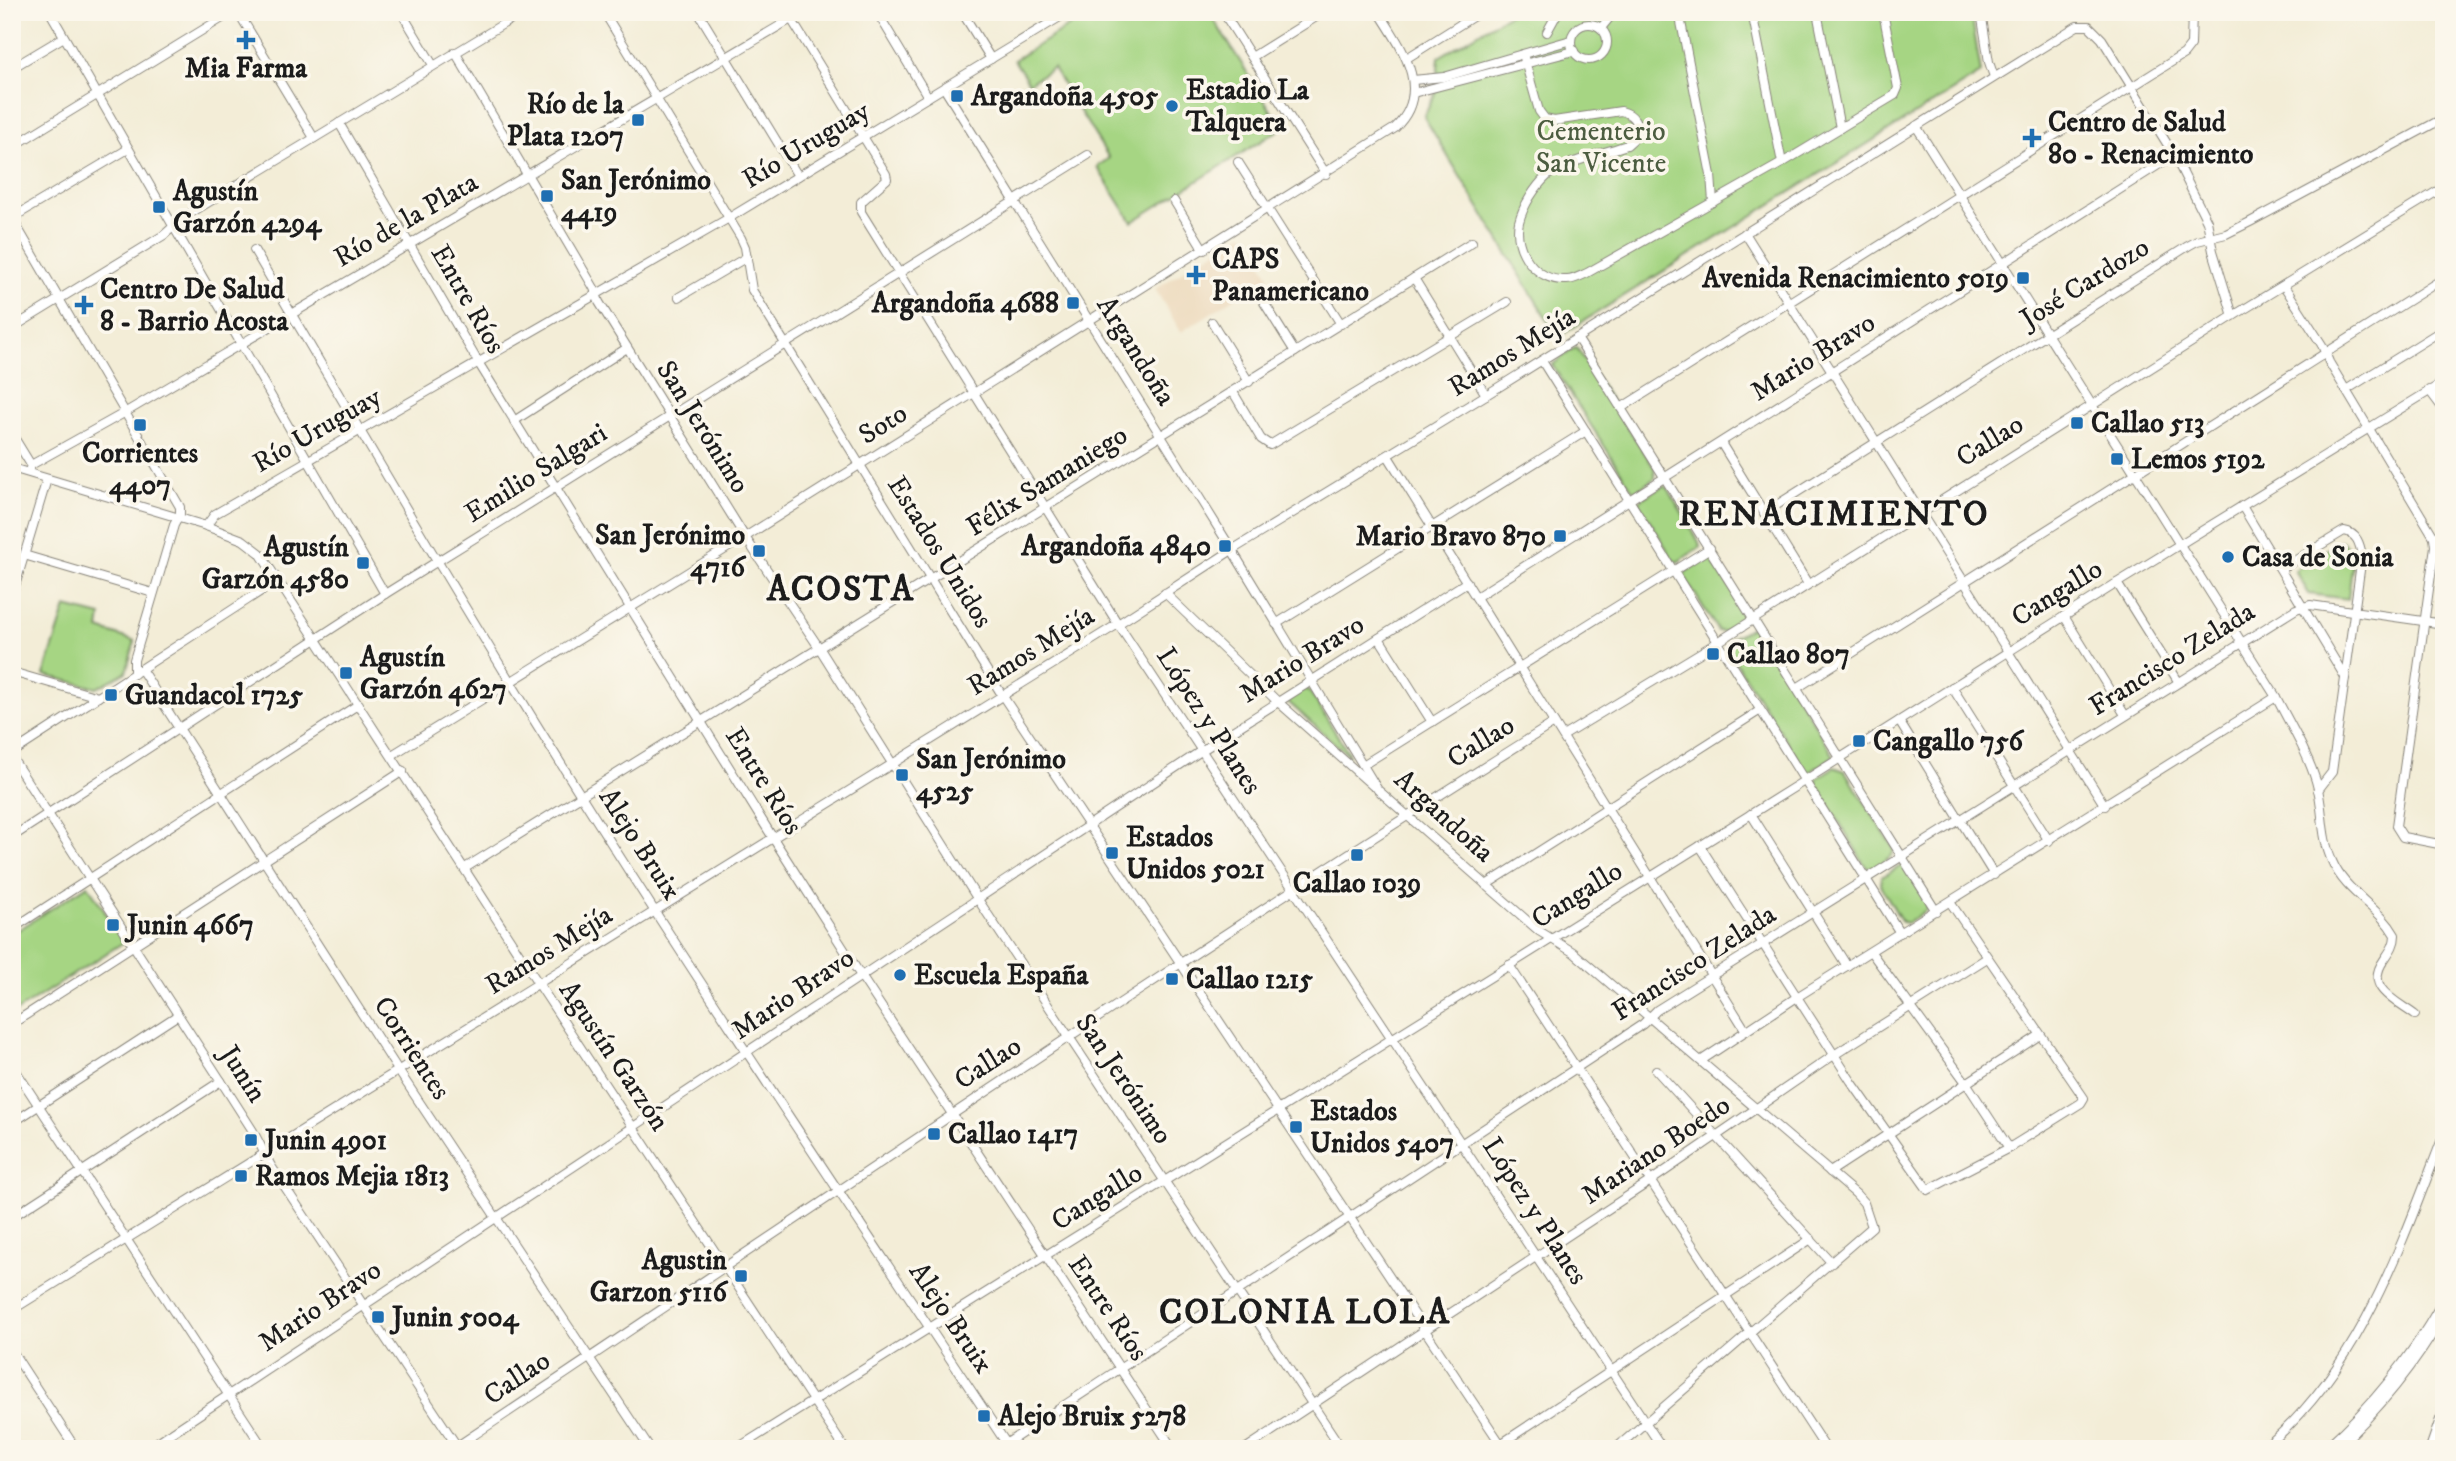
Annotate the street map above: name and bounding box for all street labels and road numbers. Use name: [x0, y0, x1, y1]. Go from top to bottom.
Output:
street label: Río Uruguay: [736, 93, 877, 197]
street label: Río de la Plata: [328, 165, 484, 275]
street label: José Cardozo: [2012, 230, 2156, 338]
street label: Entre Ríos: [423, 238, 513, 360]
street label: Argandoña: [1089, 290, 1183, 412]
street label: Ramos Mejía: [1442, 299, 1582, 405]
street label: Mario Bravo: [1744, 305, 1882, 409]
street label: San Jerónimo: [648, 354, 758, 500]
street label: Río Uruguay: [247, 379, 388, 481]
street label: Soto: [852, 396, 914, 452]
street label: Callao: [1950, 407, 2030, 475]
street label: Emilio Salgari: [458, 415, 614, 531]
street label: Félix Samaniego: [960, 417, 1134, 545]
street label: Estados Unidos: [879, 469, 1001, 635]
street label: Cangallo: [2005, 551, 2109, 635]
street label: Francisco Zelada: [2083, 594, 2261, 724]
street label: Ramos Mejía: [961, 598, 1101, 704]
street label: Mario Bravo: [1233, 607, 1371, 711]
street label: López y Planes: [1148, 641, 1270, 801]
street label: Callao: [1441, 708, 1521, 776]
street label: Entre Ríos: [717, 721, 811, 841]
street label: Argandoña: [1387, 762, 1501, 870]
street label: Alejo Bruix: [591, 781, 689, 907]
street label: Cangallo: [1525, 853, 1629, 937]
street label: Ramos Mejía: [479, 897, 619, 1003]
street label: Francisco Zelada: [1605, 897, 1783, 1029]
street label: Mario Bravo: [725, 940, 861, 1048]
street label: Agustín Garzón: [551, 974, 677, 1138]
street label: Corrientes: [366, 990, 458, 1106]
street label: San Jerónimo: [1068, 1007, 1180, 1151]
street label: Callao: [948, 1028, 1028, 1098]
street label: Junín: [210, 1037, 274, 1109]
street label: Mariano Boedo: [1575, 1087, 1737, 1213]
street label: López y Planes: [1474, 1131, 1596, 1291]
street label: Cangallo: [1045, 1155, 1149, 1239]
street label: Entre Ríos: [1060, 1248, 1156, 1368]
street label: Mario Bravo: [252, 1252, 388, 1360]
street label: Alejo Bruix: [901, 1256, 1001, 1380]
street label: Callao: [477, 1343, 557, 1413]

